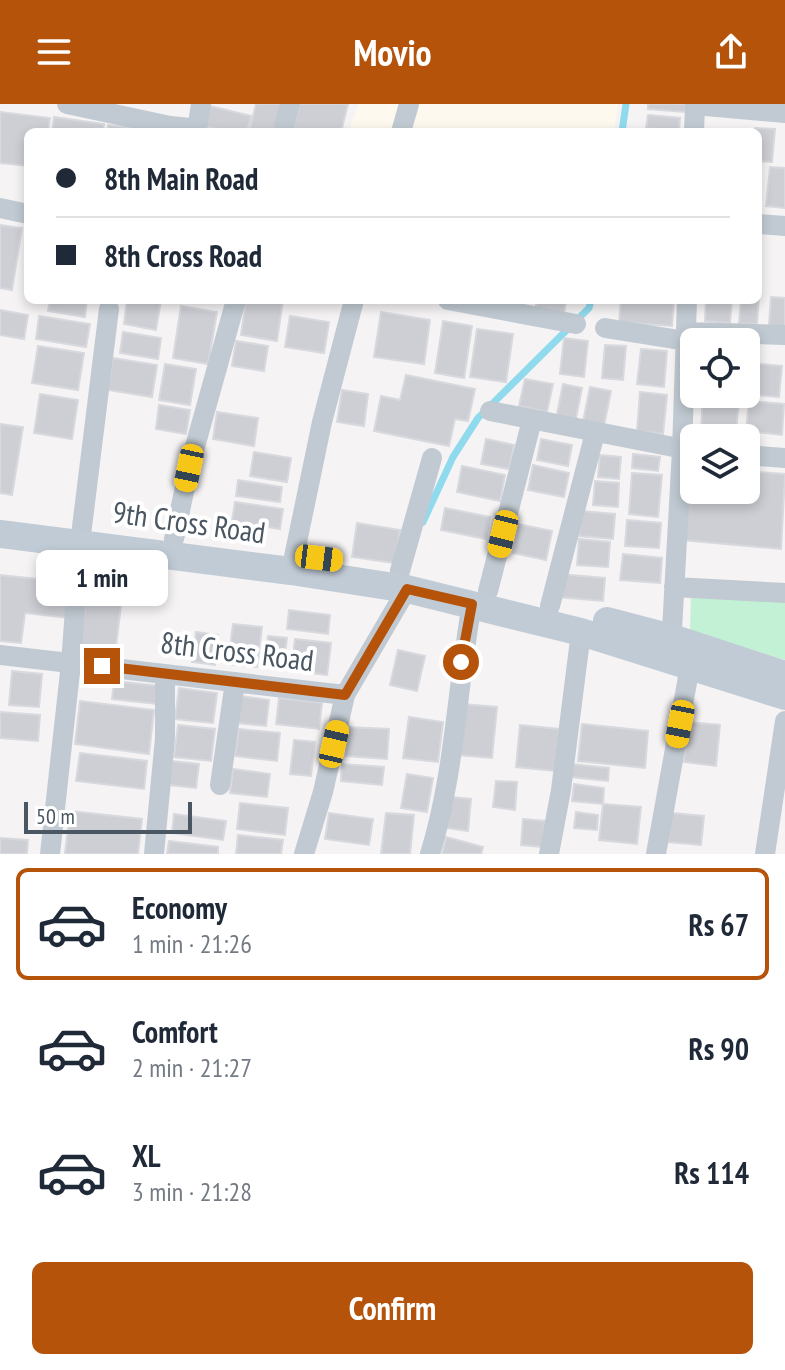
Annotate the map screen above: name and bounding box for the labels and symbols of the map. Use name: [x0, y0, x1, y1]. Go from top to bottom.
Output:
car: [172, 442, 206, 494]
street label: 9th Cross Road: [110, 492, 268, 552]
car: [486, 508, 520, 560]
car: [294, 543, 344, 573]
callout: 1 min: [36, 550, 168, 606]
street label: 8th Cross Road: [159, 622, 316, 679]
route start: [443, 644, 479, 680]
route end: [84, 648, 120, 684]
car: [664, 698, 696, 750]
car: [317, 718, 351, 770]
scale bar: [24, 798, 192, 834]

